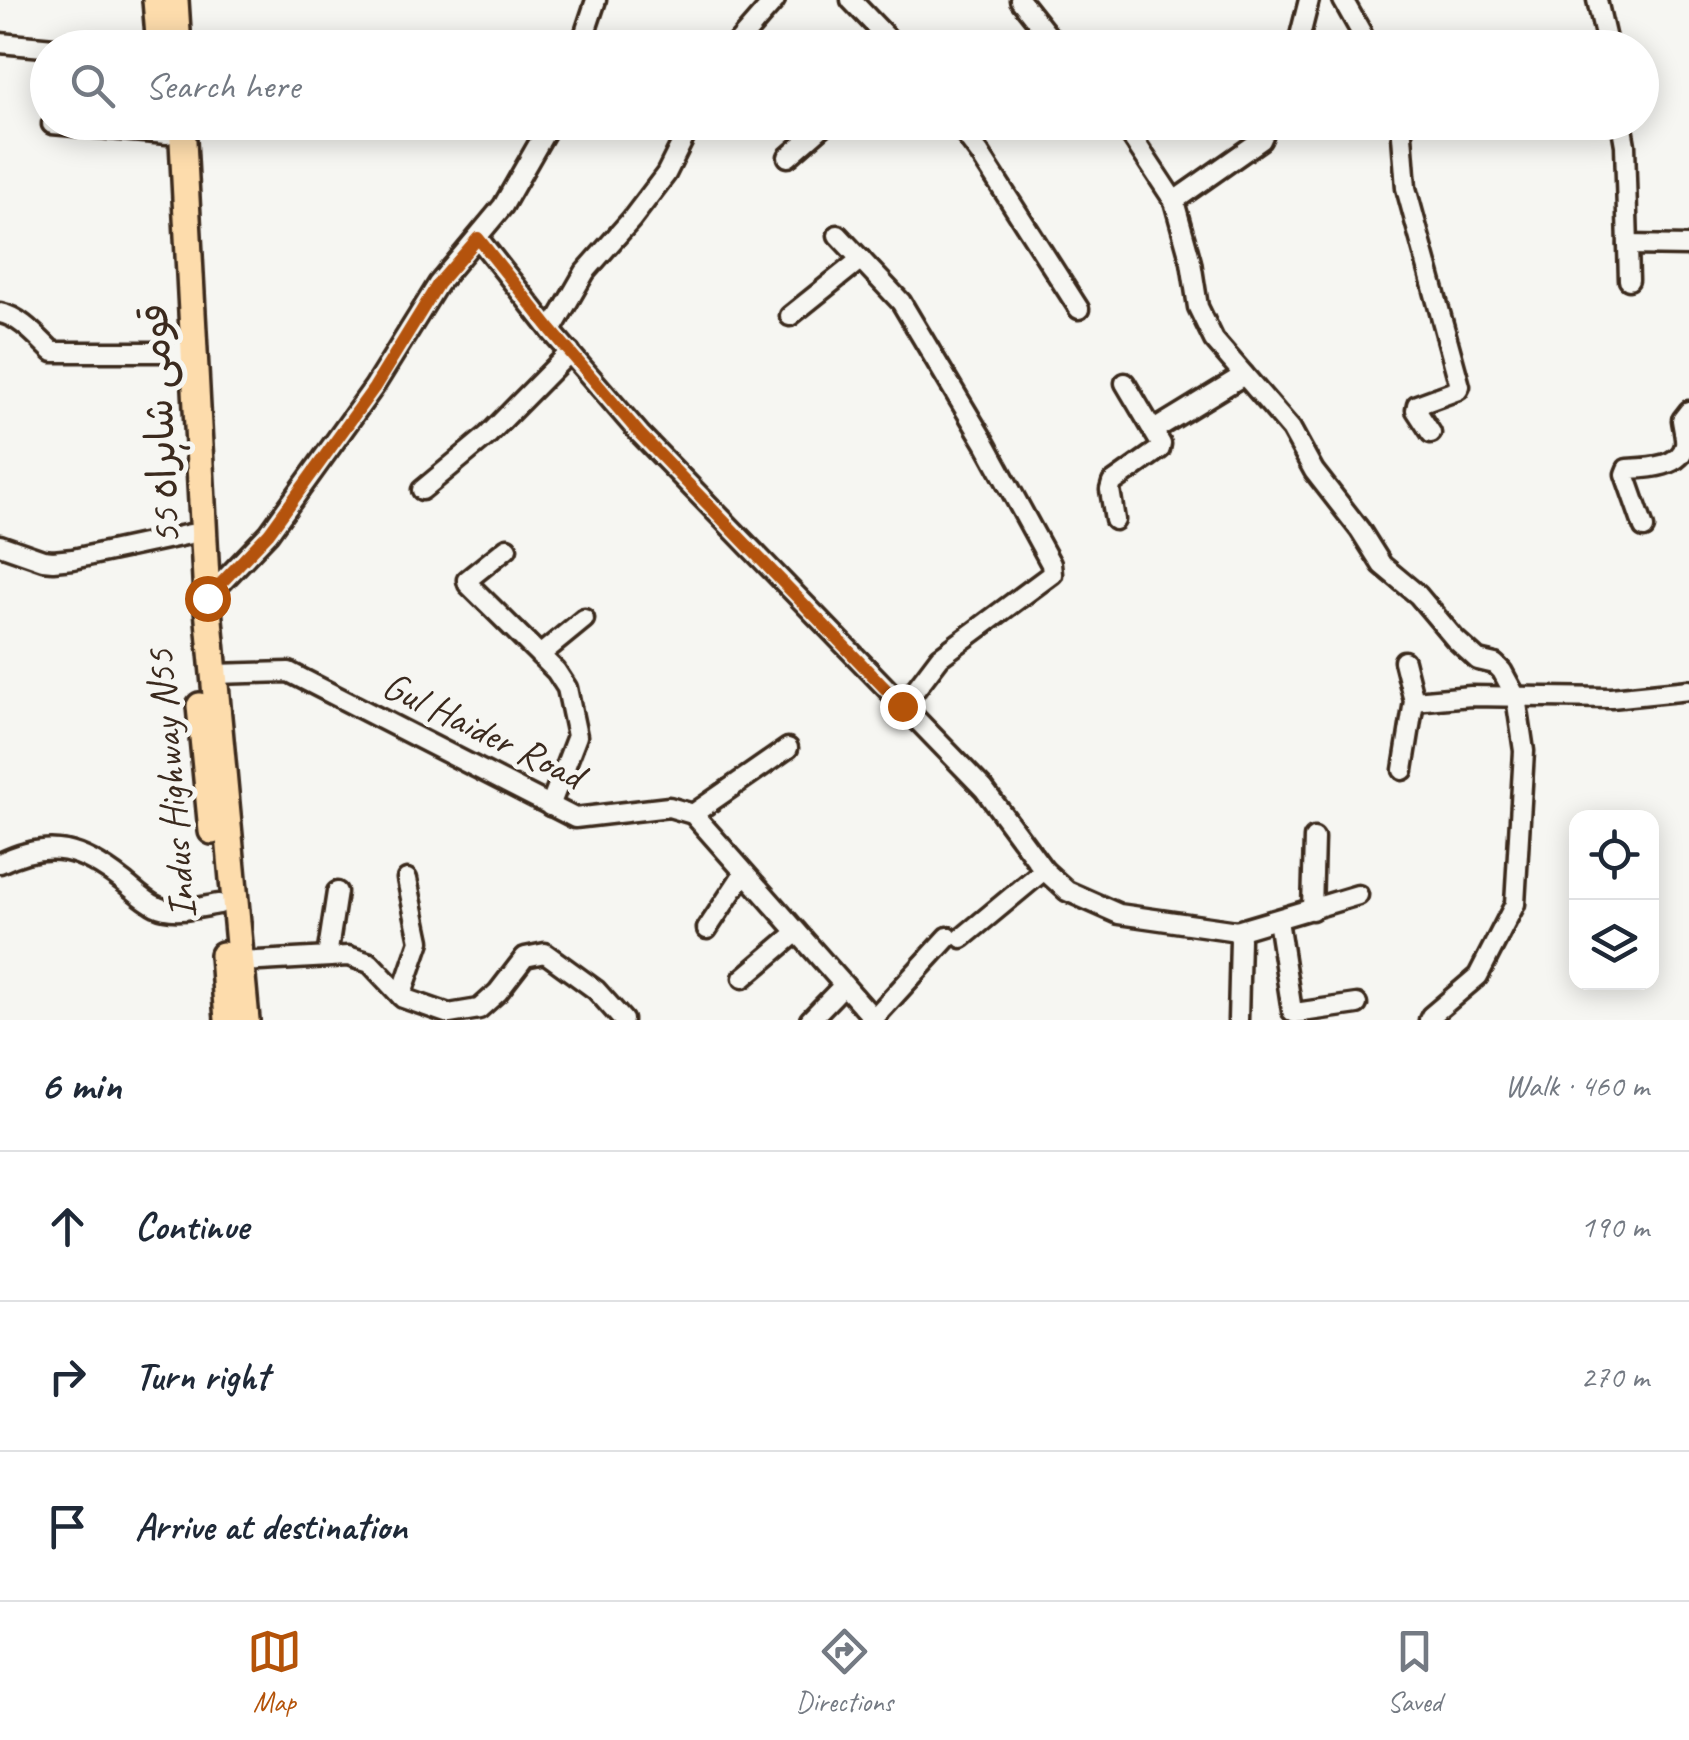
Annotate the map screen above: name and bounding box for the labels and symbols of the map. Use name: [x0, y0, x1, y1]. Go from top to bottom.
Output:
street label: قومی شاہراہ 55: [129, 302, 195, 546]
route start: [185, 576, 231, 622]
street label: Indus Highway N55: [134, 645, 208, 921]
street label: Gul Haider Road: [374, 660, 597, 803]
route end: [880, 684, 926, 730]

